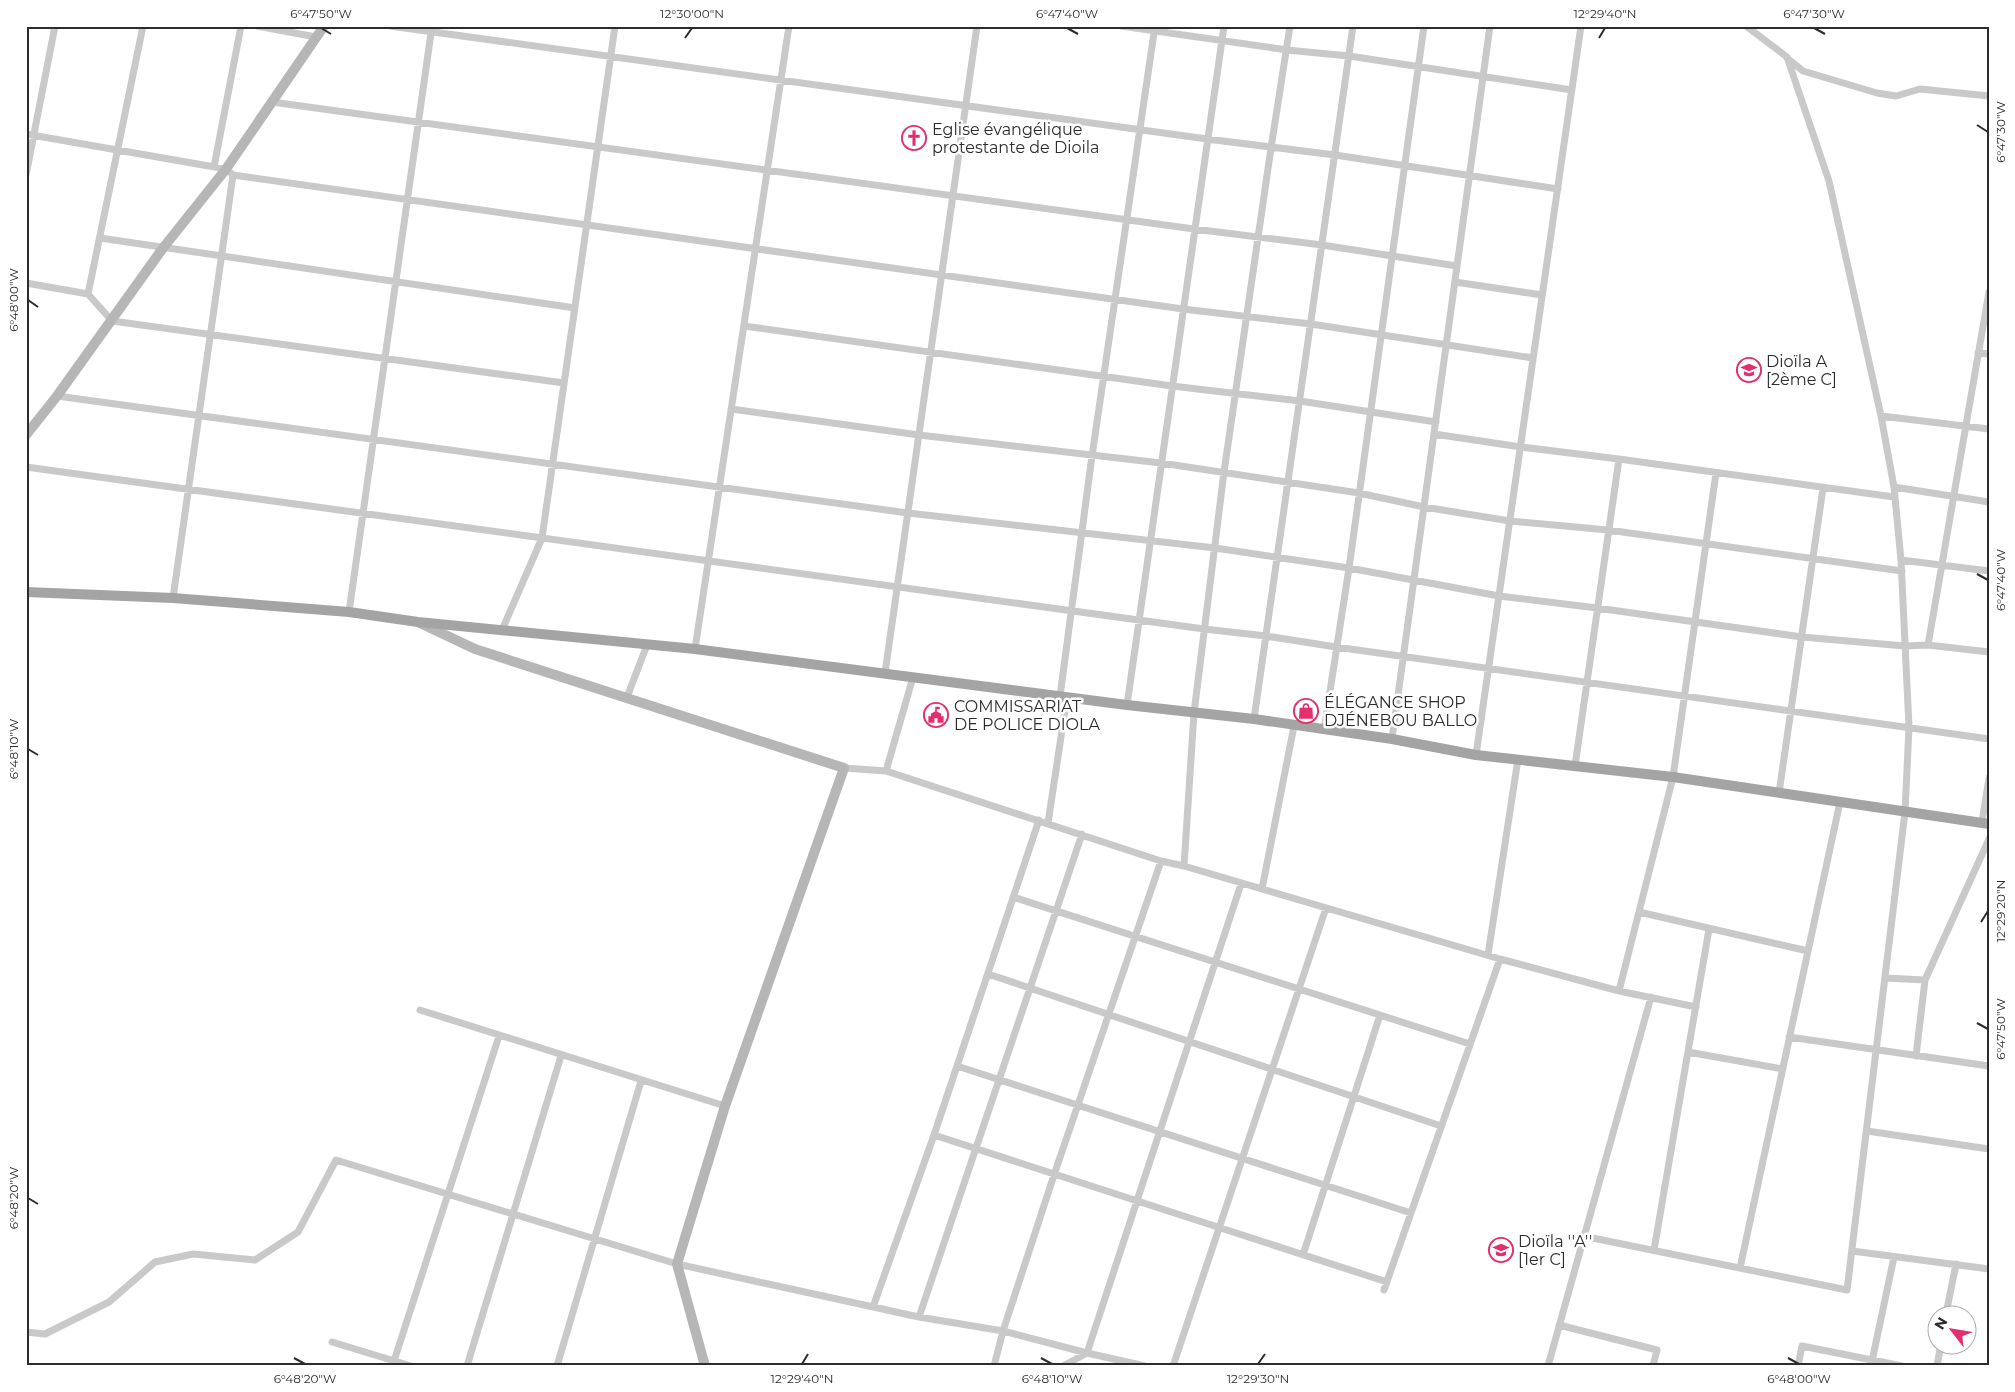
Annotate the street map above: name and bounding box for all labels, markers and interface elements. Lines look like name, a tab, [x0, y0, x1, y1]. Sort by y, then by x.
text: 6°47'50"W	[290, 6, 352, 21]
text: 12°30'00"N	[660, 6, 724, 21]
text: 6°47'40"W	[1036, 6, 1098, 21]
text: 12°29'40"N	[1574, 6, 1636, 21]
text: 6°47'30"W	[1783, 6, 1845, 21]
text: 6°47'30"W	[1993, 101, 2008, 163]
place label: Eglise évangélique protestante de Dioila	[932, 120, 1100, 157]
church icon: Eglise évangélique protestante de Dioila	[901, 125, 927, 151]
text: 6°48'00"W	[6, 268, 21, 332]
place label: Dioïla A [2ème C]	[1766, 352, 1837, 389]
school or university icon: Dioïla A [2ème C]	[1736, 357, 1762, 383]
text: 6°47'40"W	[1993, 549, 2008, 611]
place label: ÉLÉGANCE SHOP DJÉNEBOU BALLO	[1324, 693, 1477, 730]
place label: COMMISSARIAT DE POLICE DIOLA	[954, 697, 1100, 734]
shop icon: ÉLÉGANCE SHOP DJÉNEBOU BALLO	[1293, 698, 1319, 724]
public building icon: COMMISSARIAT DE POLICE DIOLA	[923, 702, 949, 728]
text: 6°48'10"W	[6, 719, 21, 779]
text: 12°29'20"N	[1993, 880, 2008, 942]
text: 6°47'50"W	[1993, 998, 2008, 1060]
text: 6°48'20"W	[6, 1167, 21, 1229]
place label: Dioïla ''A'' [1er C]	[1518, 1232, 1592, 1269]
school or university icon: Dioïla ''A'' [1er C]	[1488, 1237, 1514, 1263]
north arrow	[1928, 1304, 1978, 1354]
text: N	[1930, 1314, 1951, 1333]
text: 6°48'20"W	[274, 1371, 336, 1386]
text: 12°29'40"N	[771, 1371, 833, 1386]
text: 6°48'10"W	[1022, 1371, 1082, 1386]
text: 12°29'30"N	[1227, 1371, 1289, 1386]
text: 6°48'00"W	[1767, 1371, 1831, 1386]

